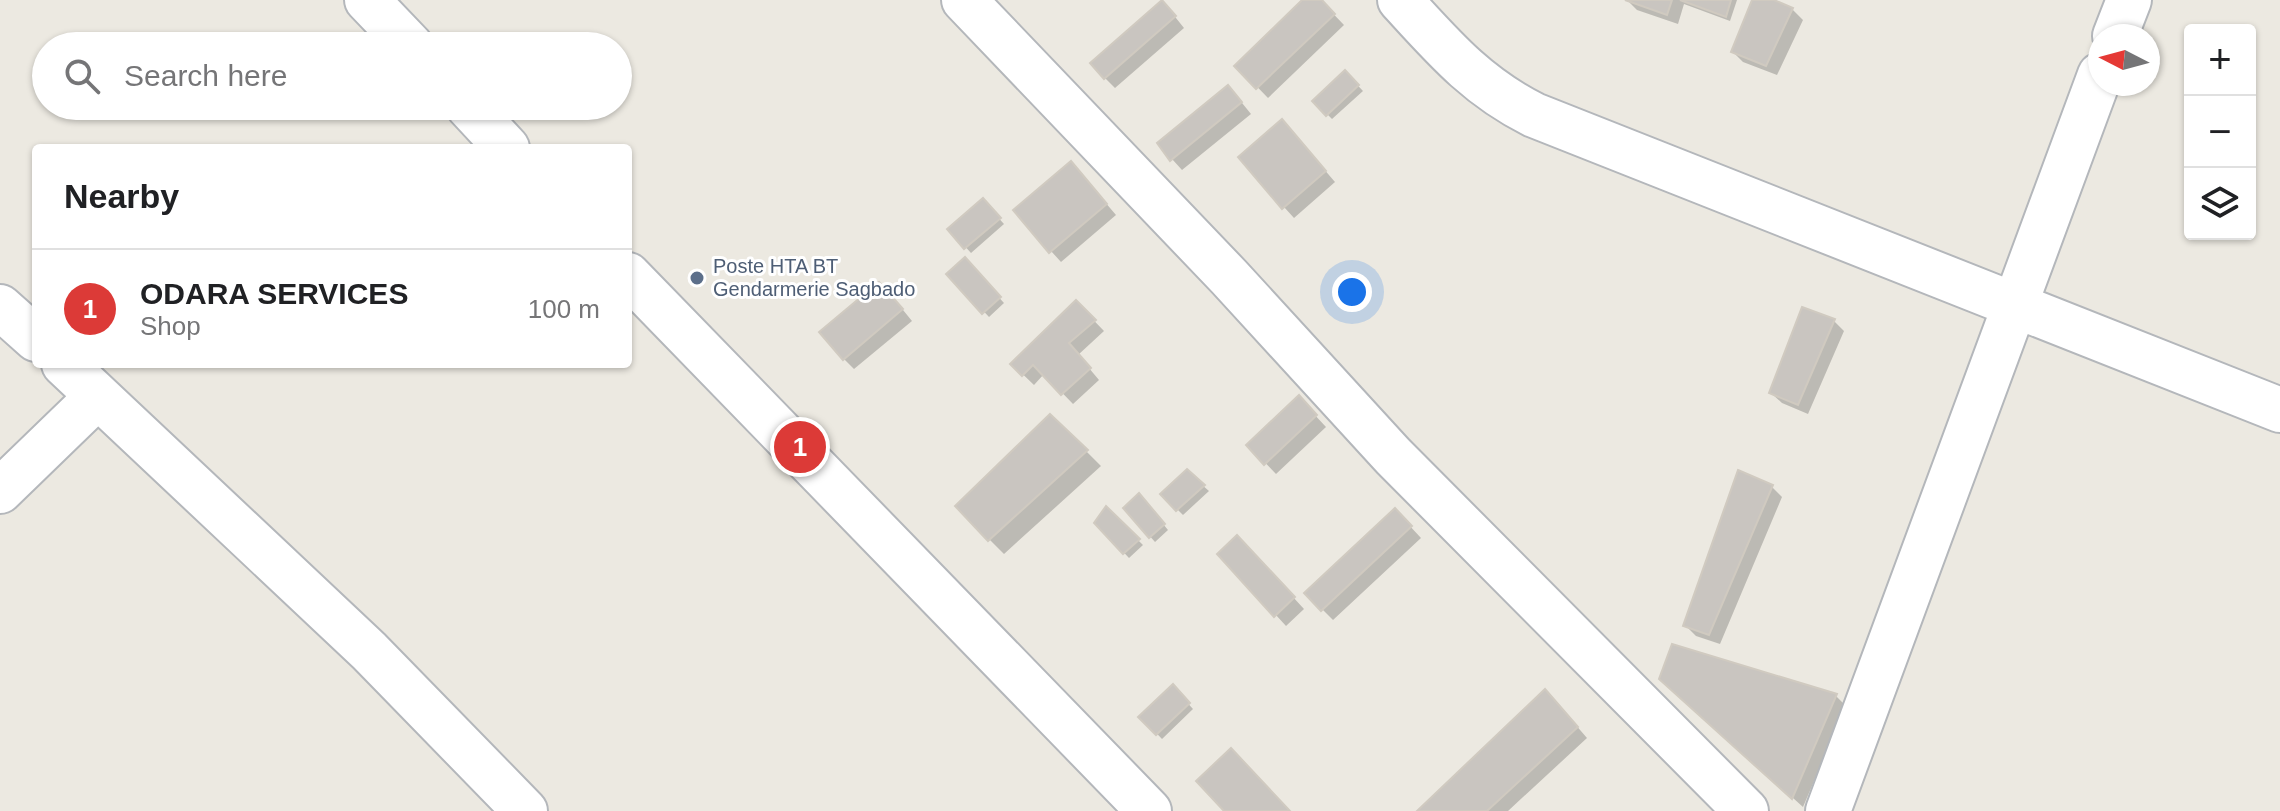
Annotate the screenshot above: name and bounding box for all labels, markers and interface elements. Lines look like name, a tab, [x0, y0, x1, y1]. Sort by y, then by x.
north arrow	[2088, 24, 2160, 96]
map controls	[2184, 24, 2256, 240]
button: +	[2184, 24, 2256, 96]
search box	[32, 32, 632, 120]
icon: search	[60, 54, 104, 98]
text: Search here	[124, 59, 287, 92]
button: −	[2184, 96, 2256, 168]
button: layers	[2184, 168, 2256, 240]
text: Nearby	[64, 177, 179, 215]
place label: Poste HTA BT Gendarmerie Sagbado	[713, 255, 915, 300]
marker: Poste HTA BT Gendarmerie Sagbado	[688, 269, 706, 287]
your location	[1332, 272, 1372, 312]
text: ODARA SERVICES	[140, 277, 408, 310]
text: 1	[83, 294, 97, 324]
text: 100 m	[528, 294, 600, 324]
text: Shop	[140, 311, 201, 341]
pin: 1	[774, 417, 826, 477]

